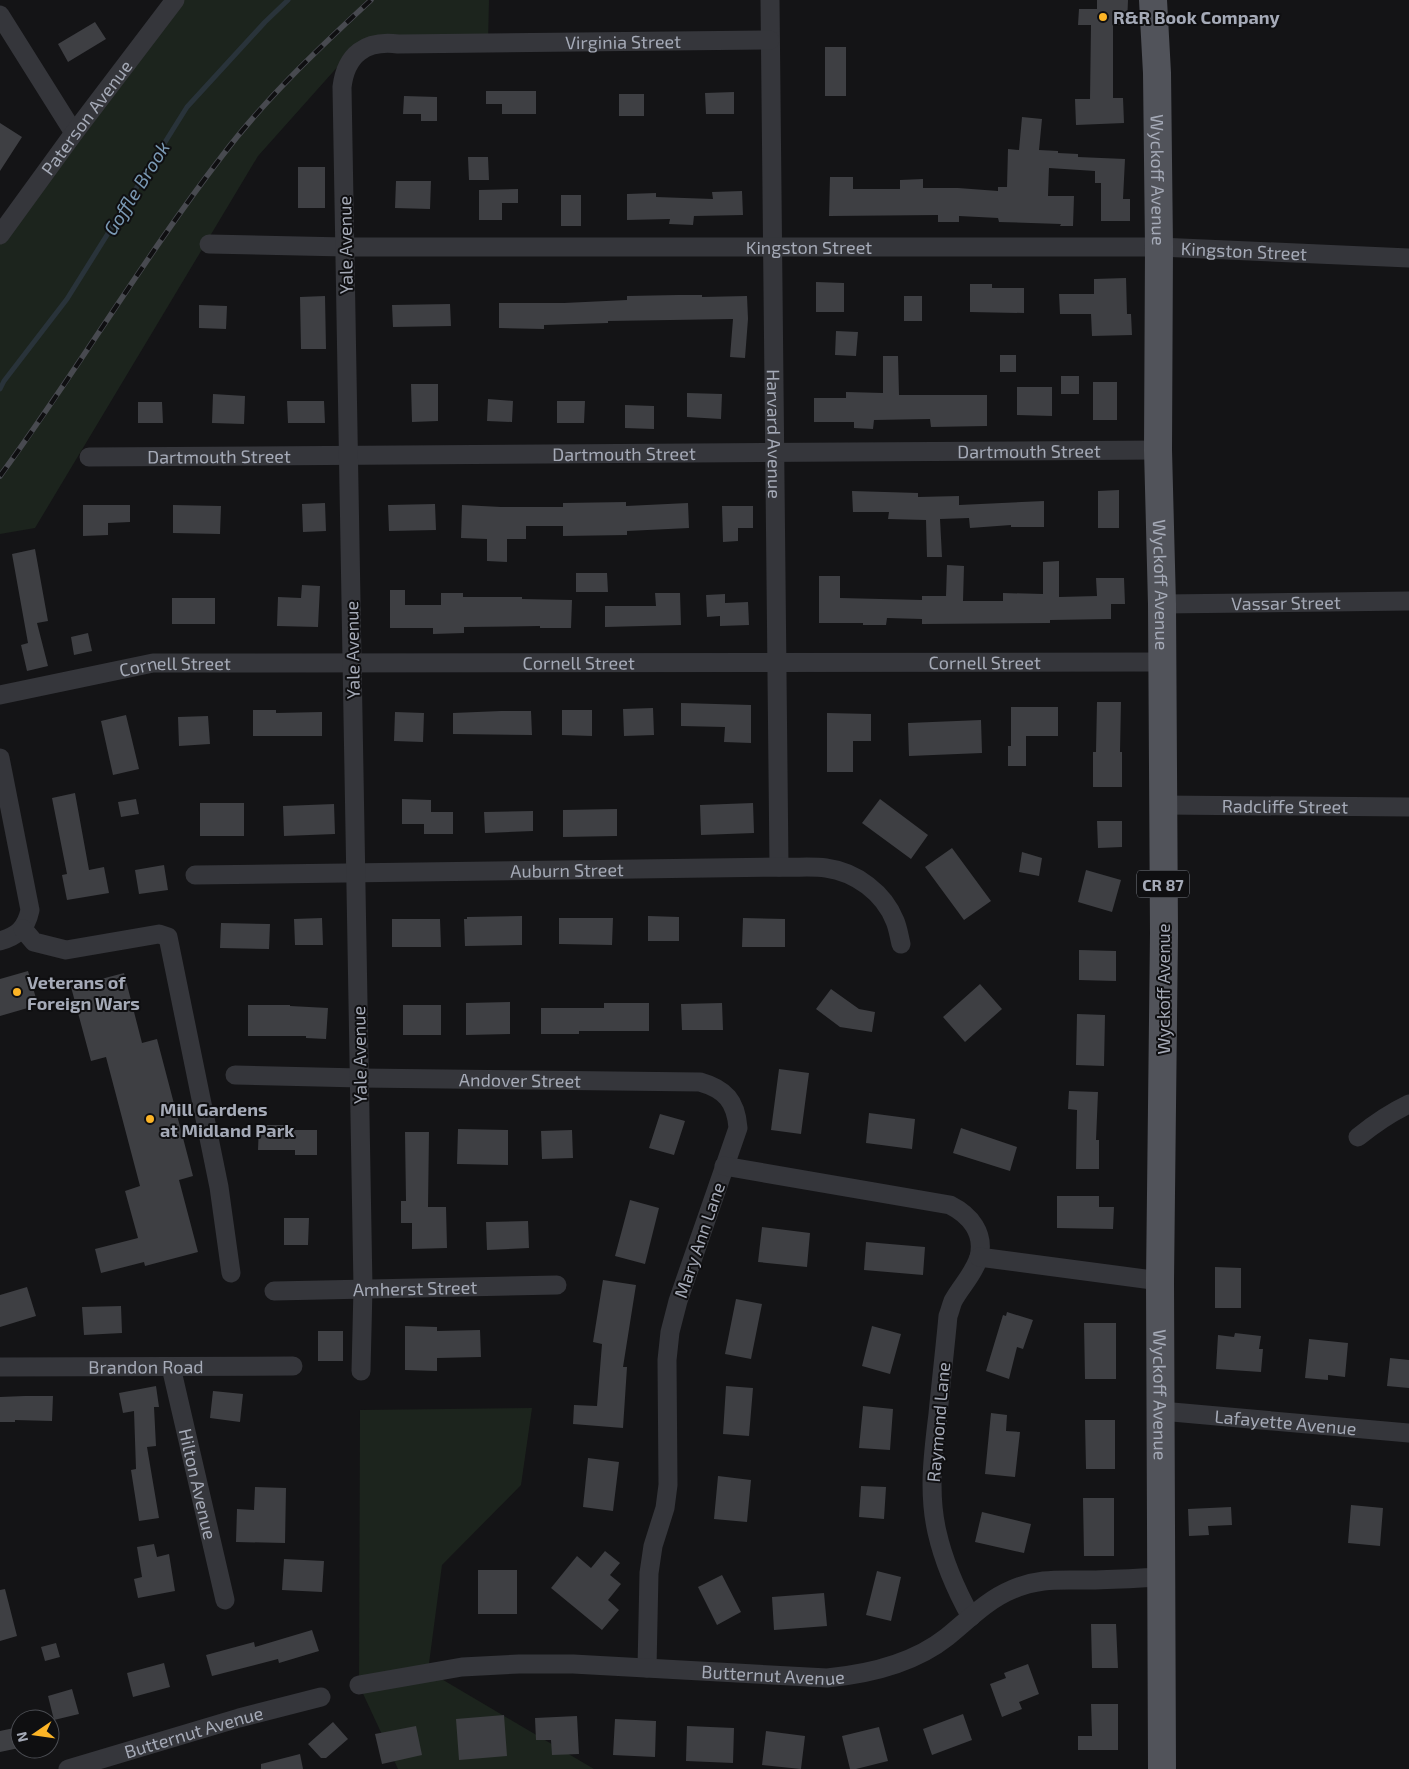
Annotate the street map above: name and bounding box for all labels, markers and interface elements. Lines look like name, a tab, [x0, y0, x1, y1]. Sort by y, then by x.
place label: R&R Book Company	[1113, 6, 1281, 28]
marker: R&R Book Company	[1097, 11, 1109, 23]
street label: Virginia Street	[565, 30, 681, 53]
street label: Paterson Avenue	[36, 55, 137, 179]
street label: Wyckoff Avenue	[1146, 114, 1170, 246]
water label: Goffle Brook	[98, 137, 174, 239]
street label: Yale Avenue	[333, 196, 357, 294]
street label: Kingston Street	[746, 236, 872, 258]
street label: Kingston Street	[1180, 237, 1308, 265]
street label: Harvard Avenue	[763, 369, 786, 499]
street label: Dartmouth Street	[957, 439, 1101, 462]
street label: Dartmouth Street	[552, 442, 696, 465]
street label: Dartmouth Street	[147, 445, 291, 468]
street label: Wyckoff Avenue	[1149, 519, 1173, 650]
street label: Vassar Street	[1231, 591, 1341, 614]
street label: Yale Avenue	[340, 601, 364, 699]
street label: Cornell Street	[117, 651, 231, 681]
street label: Cornell Street	[929, 651, 1041, 673]
street label: Cornell Street	[523, 652, 635, 674]
street label: Radcliffe Street	[1222, 794, 1348, 818]
street label: Auburn Street	[510, 858, 624, 882]
road number: CR 87	[1137, 871, 1189, 898]
street label: Wyckoff Avenue	[1152, 923, 1174, 1055]
place label: Veterans of Foreign Wars	[27, 971, 140, 1014]
marker: Veterans of Foreign Wars	[11, 986, 23, 998]
street label: Yale Avenue	[347, 1006, 371, 1104]
street label: Andover Street	[459, 1068, 581, 1092]
place label: Mill Gardens at Midland Park	[160, 1098, 294, 1141]
marker: Mill Gardens at Midland Park	[144, 1113, 156, 1125]
street label: Mary Ann Lane	[669, 1179, 729, 1301]
street label: Amherst Street	[353, 1276, 478, 1300]
street label: Wyckoff Avenue	[1149, 1329, 1172, 1460]
street label: Brandon Road	[88, 1355, 204, 1378]
street label: Raymond Lane	[922, 1361, 954, 1483]
street label: Lafayette Avenue	[1214, 1405, 1357, 1439]
street label: Hilton Avenue	[175, 1426, 222, 1542]
street label: Butternut Avenue	[701, 1660, 846, 1689]
street label: Butternut Avenue	[122, 1701, 265, 1763]
north arrow	[10, 1709, 60, 1759]
text: N	[12, 1730, 31, 1744]

